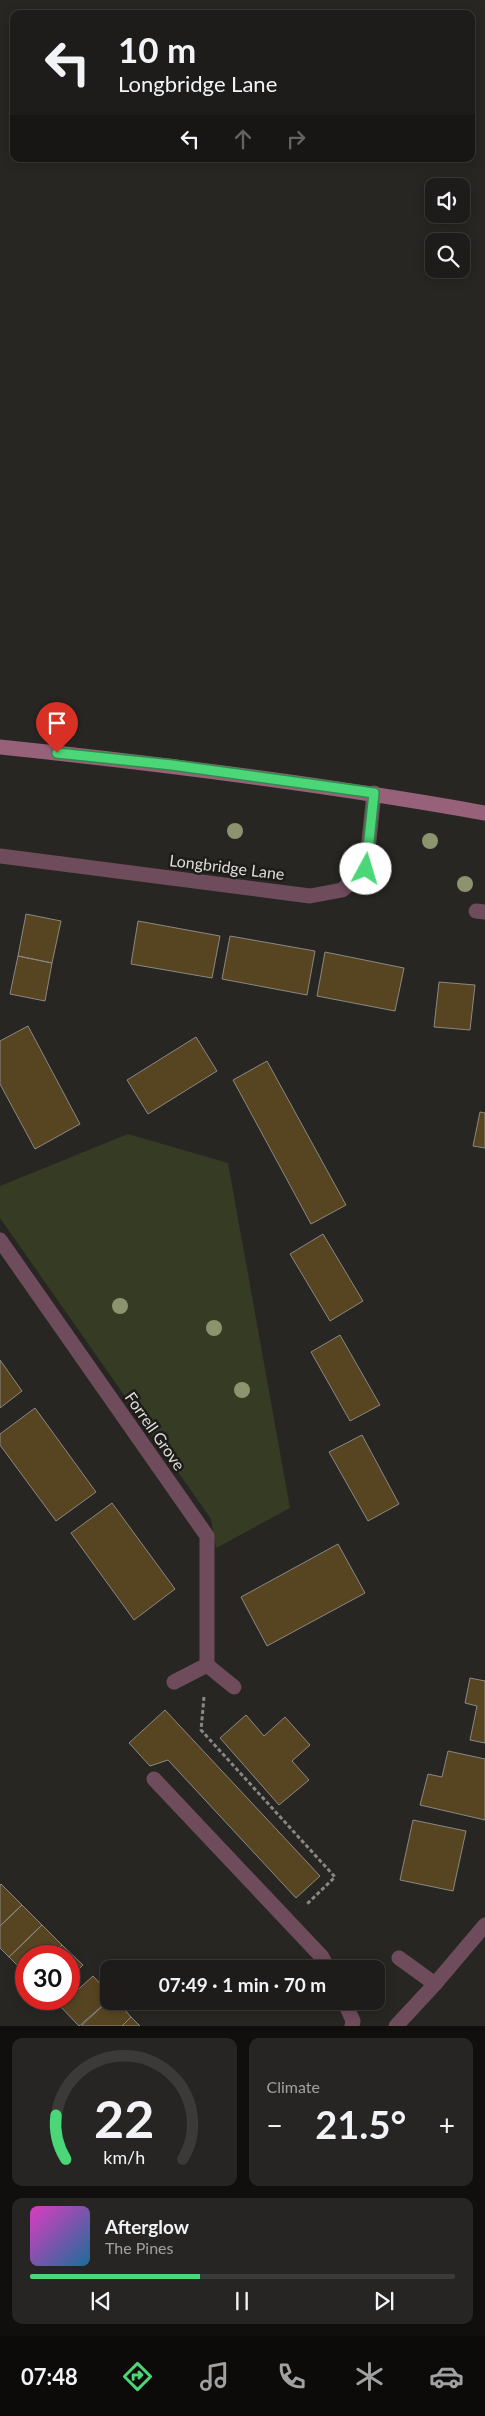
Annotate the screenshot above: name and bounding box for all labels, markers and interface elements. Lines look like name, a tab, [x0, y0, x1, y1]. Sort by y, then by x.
text: 10 m	[118, 28, 196, 70]
icon: left	[35, 30, 100, 95]
text: Longbridge Lane	[118, 70, 277, 97]
icon: left	[176, 125, 204, 153]
icon: ahead	[229, 125, 257, 153]
icon: right	[282, 125, 310, 153]
map controls	[425, 178, 470, 278]
button: sound	[425, 178, 470, 223]
button: search	[425, 233, 470, 278]
pin	[36, 702, 78, 753]
icon: arrive	[43, 709, 71, 737]
position arrow	[339, 842, 391, 894]
street label: Longbridge Lane	[168, 850, 286, 883]
street label: Forrell Grove	[121, 1388, 189, 1474]
speed limit sign: 30	[15, 1945, 80, 2010]
text: 07:49 · 1 min · 70 m	[159, 1973, 326, 1996]
text: Climate	[267, 2077, 320, 2096]
text: 22	[94, 2087, 154, 2149]
text: 21.5°	[315, 2101, 406, 2147]
text: −	[267, 2108, 283, 2142]
text: +	[439, 2108, 455, 2142]
text: km/h	[103, 2146, 145, 2168]
text: Afterglow	[105, 2215, 189, 2238]
text: The Pines	[105, 2238, 174, 2257]
icon: previous	[87, 2287, 115, 2315]
icon: pause	[228, 2287, 256, 2315]
icon: next	[370, 2287, 398, 2315]
icon: directions	[120, 2359, 155, 2394]
icon: music	[197, 2359, 232, 2394]
icon: phone	[274, 2359, 309, 2394]
icon: climate	[352, 2359, 387, 2394]
icon: car	[429, 2359, 464, 2394]
text: 07:48	[21, 2363, 78, 2390]

